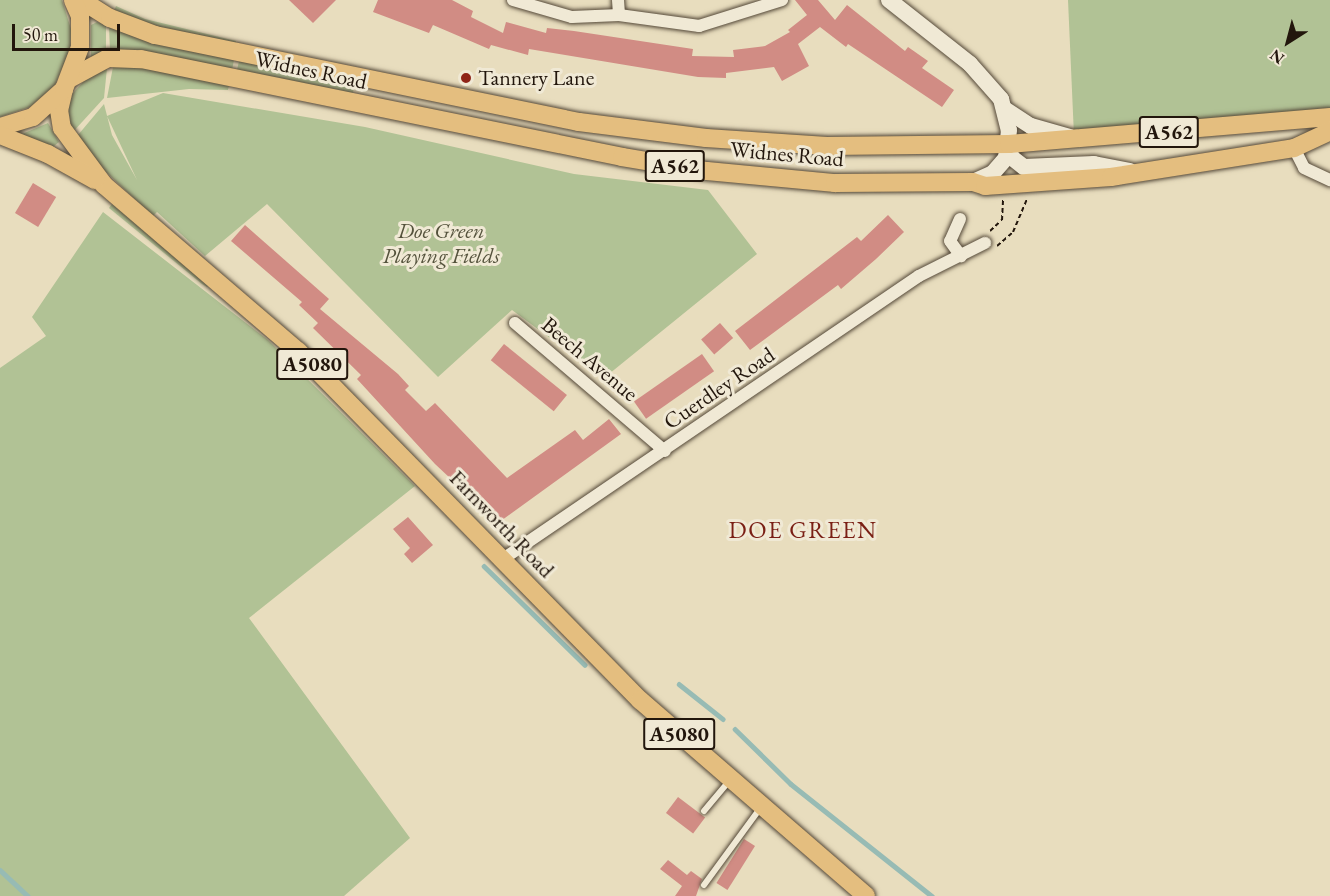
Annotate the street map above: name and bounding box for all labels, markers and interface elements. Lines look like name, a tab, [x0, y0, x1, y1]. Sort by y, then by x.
scale bar	[15, 12, 123, 50]
north arrow	[1258, 12, 1318, 72]
text: 50 m	[23, 23, 58, 46]
street label: Widnes Road	[253, 45, 369, 95]
text: N	[1266, 45, 1289, 69]
place label: Tannery Lane	[478, 65, 594, 91]
marker: Tannery Lane	[459, 71, 473, 85]
road number: A562	[1138, 114, 1200, 150]
street label: Widnes Road	[729, 136, 845, 172]
road number: A562	[644, 148, 706, 184]
park label: Doe Green Playing Fields	[382, 217, 500, 268]
street label: Beech Avenue	[537, 311, 643, 407]
street label: Cuerdley Road	[658, 341, 780, 435]
road number: A5080	[276, 346, 348, 382]
street label: Farnworth Road	[444, 465, 560, 583]
district label: DOE GREEN	[729, 516, 877, 544]
road number: A5080	[643, 716, 715, 752]

